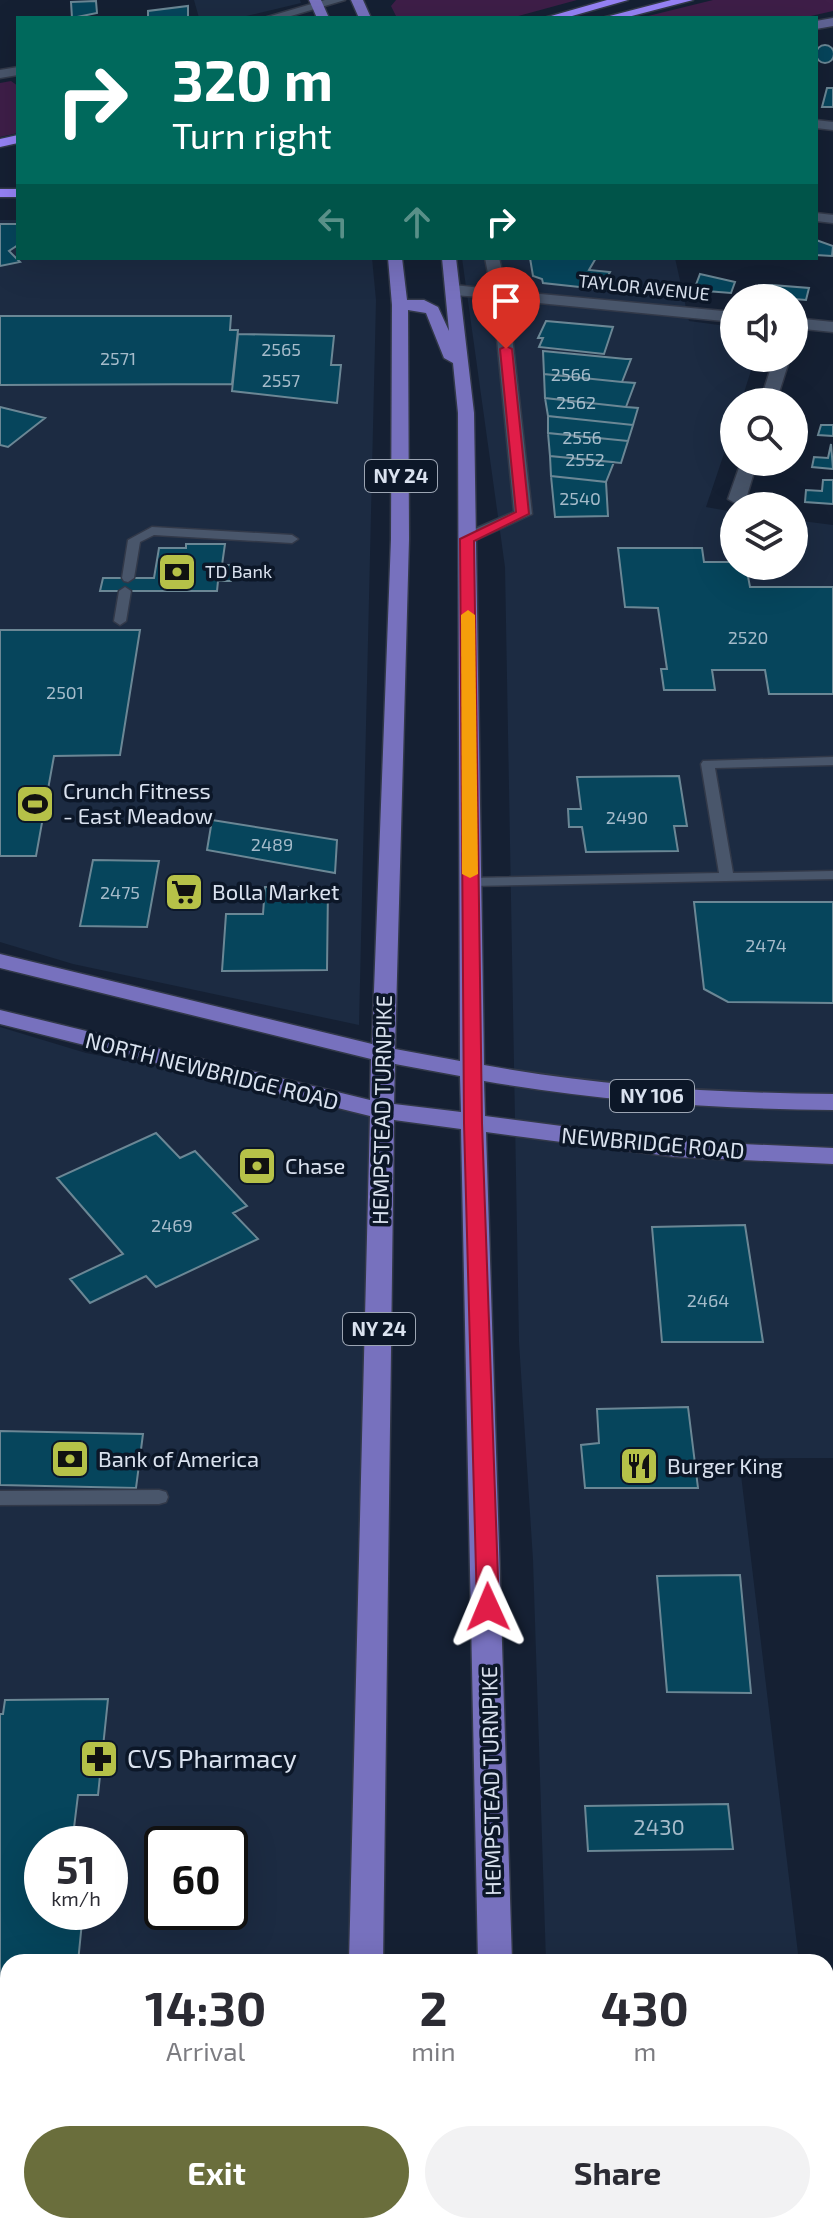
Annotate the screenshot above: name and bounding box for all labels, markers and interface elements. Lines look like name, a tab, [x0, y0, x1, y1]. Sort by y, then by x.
text: 320 m	[172, 45, 333, 112]
icon: right	[40, 48, 144, 152]
text: Turn right	[172, 113, 332, 156]
icon: left	[311, 200, 355, 244]
icon: ahead	[395, 200, 439, 244]
icon: right	[479, 200, 523, 244]
pin	[472, 267, 540, 349]
street label: TAYLOR AVENUE	[577, 269, 711, 305]
icon: arrive	[484, 279, 528, 323]
map controls	[720, 284, 808, 580]
button: sound	[720, 284, 808, 372]
house number: 2565	[261, 338, 301, 360]
house number: 2571	[100, 347, 136, 369]
house number: 2566	[551, 363, 591, 385]
house number: 2557	[262, 369, 300, 391]
button: search	[720, 388, 808, 476]
house number: 2562	[556, 391, 596, 413]
house number: 2556	[562, 426, 602, 448]
house number: 2552	[565, 448, 605, 470]
road number: NY 24	[365, 460, 437, 492]
house number: 2540	[559, 487, 601, 509]
button: layers	[720, 492, 808, 580]
bank icon: TD Bank	[156, 551, 198, 593]
place label: TD Bank	[205, 560, 272, 582]
house number: 2520	[728, 626, 768, 648]
house number: 2501	[46, 681, 84, 703]
place label: Crunch Fitness - East Meadow	[63, 777, 213, 828]
sports icon: Crunch Fitness - East Meadow	[14, 783, 56, 825]
house number: 2490	[606, 806, 648, 828]
house number: 2489	[251, 833, 293, 855]
supermarket icon: Bolla Market	[163, 871, 205, 913]
place label: Bolla Market	[212, 878, 339, 904]
house number: 2475	[100, 881, 140, 903]
house number: 2474	[745, 934, 787, 956]
street label: HEMPSTEAD TURNPIKE	[366, 995, 396, 1225]
street label: NORTH NEWBRIDGE ROAD	[83, 1026, 341, 1114]
road number: NY 106	[610, 1080, 694, 1112]
street label: NEWBRIDGE ROAD	[560, 1121, 746, 1163]
bank icon: Chase	[236, 1145, 278, 1187]
place label: Chase	[285, 1152, 345, 1178]
house number: 2469	[151, 1214, 193, 1236]
house number: 2464	[687, 1289, 729, 1311]
road number: NY 24	[343, 1313, 415, 1345]
bank icon: Bank of America	[49, 1438, 91, 1480]
place label: Bank of America	[98, 1445, 259, 1471]
restaurant icon: Burger King	[618, 1445, 660, 1487]
place label: Burger King	[667, 1452, 783, 1478]
position arrow	[446, 1565, 530, 1649]
street label: HEMPSTEAD TURNPIKE	[475, 1666, 505, 1896]
pharmacy icon: CVS Pharmacy	[78, 1738, 120, 1780]
place label: CVS Pharmacy	[127, 1742, 297, 1773]
house number: 2430	[633, 1813, 685, 1839]
speed limit sign: 60	[144, 1826, 248, 1930]
text: 51	[56, 1844, 96, 1892]
text: km/h	[51, 1886, 101, 1910]
text: 14:30	[145, 1978, 266, 2036]
text: 2	[420, 1978, 447, 2036]
text: 430	[601, 1978, 689, 2036]
text: Arrival	[166, 2035, 245, 2066]
text: min	[411, 2035, 456, 2066]
text: m	[633, 2035, 656, 2066]
button: Exit	[24, 2126, 409, 2218]
button: Share	[425, 2126, 810, 2218]

